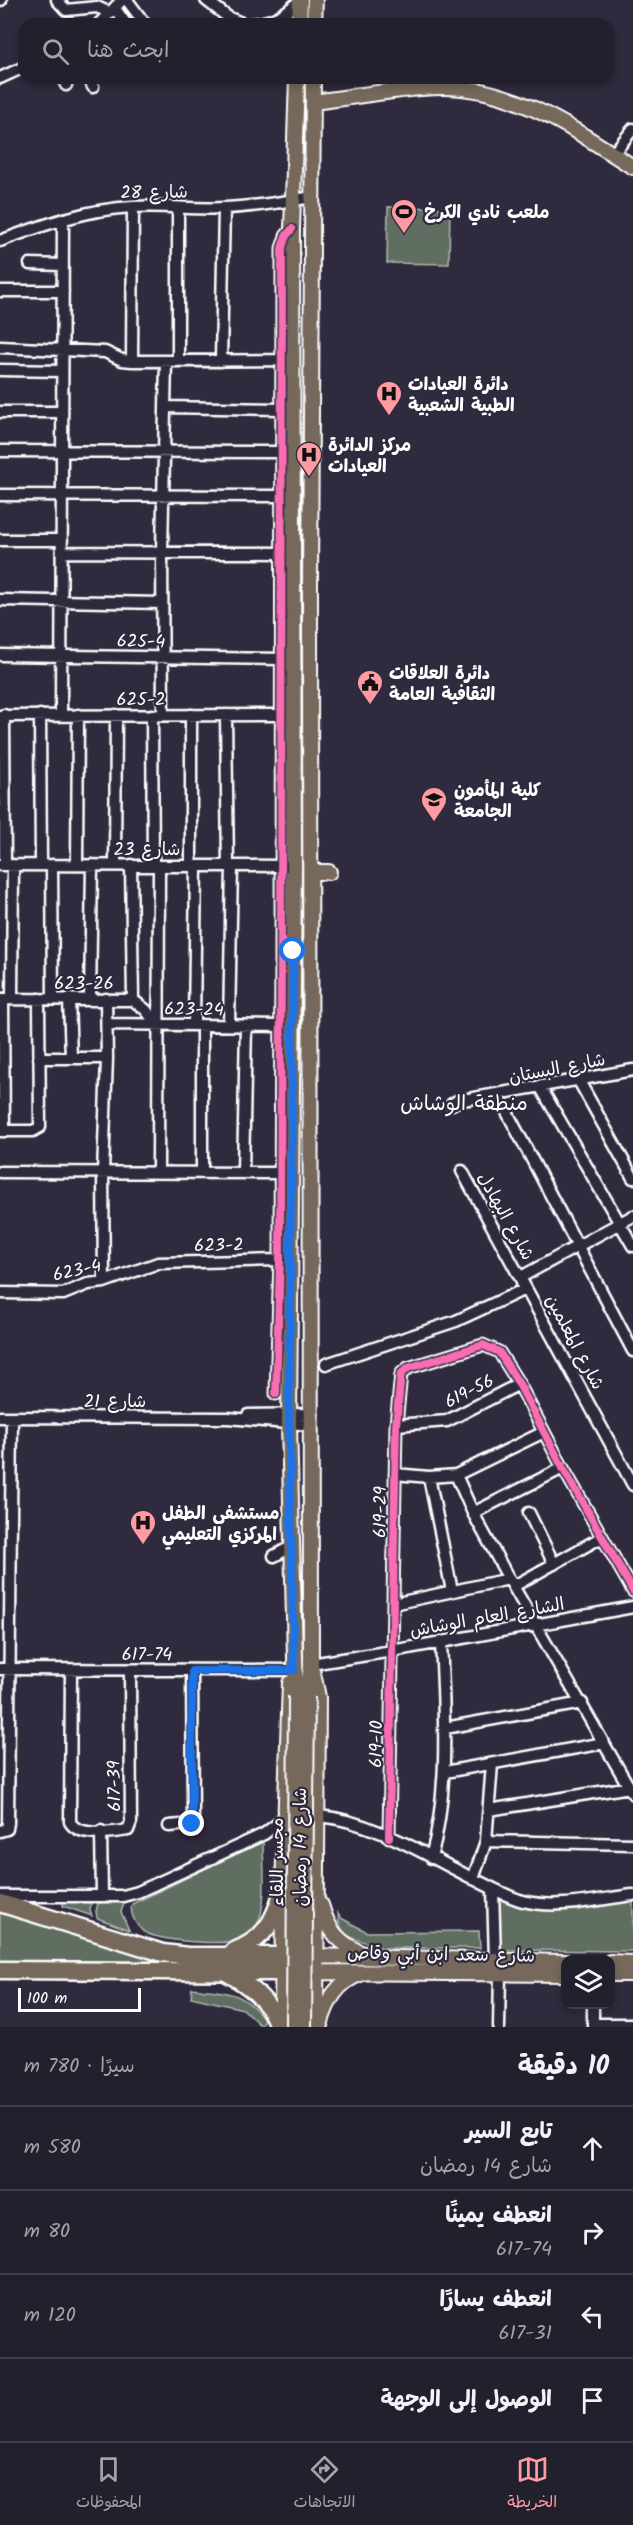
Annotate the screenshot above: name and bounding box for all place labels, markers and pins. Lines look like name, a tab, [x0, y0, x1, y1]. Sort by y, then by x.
sports icon: ملعب نادي الكرخ	[389, 197, 419, 235]
place label: ملعب نادي الكرخ	[424, 199, 549, 228]
place label: دائرة العيادات الطبية الشعبية	[408, 371, 515, 421]
hospital icon: دائرة العيادات الطبية الشعبية	[374, 379, 404, 417]
place label: مركز الدائرة العيادات	[328, 432, 411, 482]
hospital icon: مركز الدائرة العيادات	[294, 440, 324, 478]
place label: دائرة العلاقات الثقافية العامة	[389, 660, 495, 710]
public building icon: دائرة العلاقات الثقافية العامة	[355, 668, 385, 706]
place label: كلية المأمون الجامعة	[454, 777, 541, 827]
school or university icon: كلية المأمون الجامعة	[419, 785, 449, 823]
place label: مستشفى الطفل المركزي التعليمي	[162, 1500, 279, 1550]
hospital icon: مستشفى الطفل المركزي التعليمي	[128, 1508, 158, 1546]

